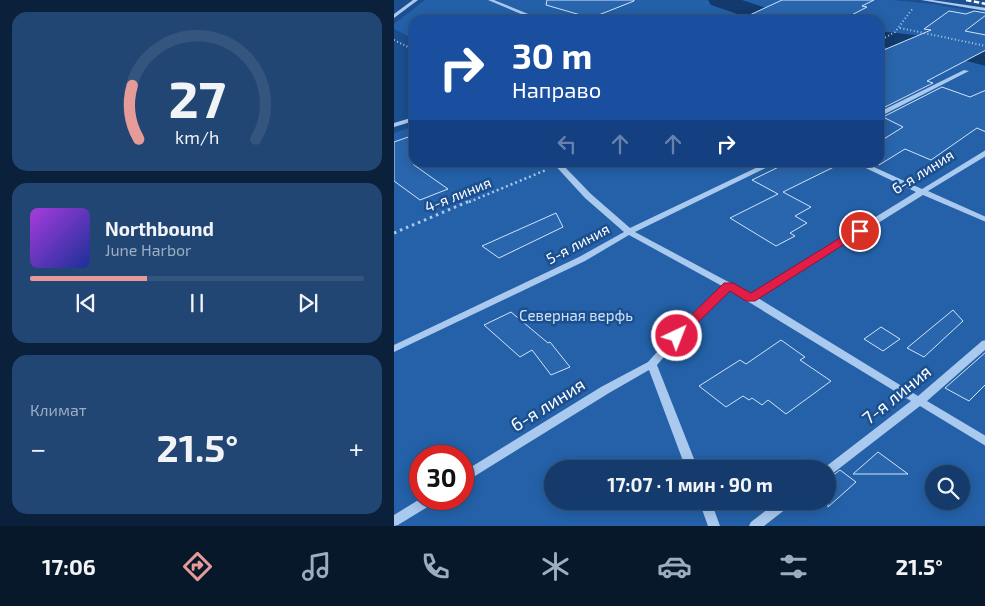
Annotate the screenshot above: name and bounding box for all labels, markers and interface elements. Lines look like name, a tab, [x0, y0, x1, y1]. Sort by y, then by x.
text: 30 m	[512, 34, 592, 76]
icon: right	[429, 35, 494, 100]
text: 27	[168, 66, 226, 128]
text: Направо	[512, 76, 601, 102]
text: km/h	[175, 126, 219, 148]
icon: left	[553, 130, 581, 158]
icon: ahead	[606, 130, 634, 158]
icon: ahead	[659, 130, 687, 158]
icon: right	[712, 130, 740, 158]
street label: 6-я линия	[888, 145, 957, 197]
street label: 4-я линия	[422, 173, 494, 216]
pin	[839, 210, 881, 252]
text: Northbound	[105, 217, 214, 240]
icon: arrive	[846, 217, 874, 245]
street label: 5-я линия	[543, 219, 612, 267]
text: June Harbor	[105, 240, 192, 259]
icon: previous	[72, 289, 100, 317]
icon: pause	[183, 289, 211, 317]
icon: next	[294, 289, 322, 317]
park label: Северная верфь	[519, 306, 633, 324]
position arrow	[650, 309, 702, 361]
street label: 7-я линия	[858, 360, 935, 429]
street label: 6-я линия	[506, 373, 589, 436]
text: Климат	[30, 400, 87, 419]
text: 21.5°	[157, 424, 238, 470]
text: −	[30, 431, 46, 465]
text: +	[349, 431, 364, 465]
speed limit sign: 30	[409, 445, 474, 510]
map controls	[925, 465, 970, 510]
button: search	[925, 465, 970, 510]
text: 17:07 · 1 мин · 90 m	[607, 473, 773, 496]
icon: directions	[180, 549, 215, 584]
icon: music	[299, 549, 334, 584]
icon: phone	[418, 549, 453, 584]
icon: climate	[538, 549, 573, 584]
icon: car	[657, 549, 692, 584]
icon: filters	[776, 549, 811, 584]
text: 17:06	[42, 553, 96, 579]
text: 21.5°	[895, 553, 943, 579]

